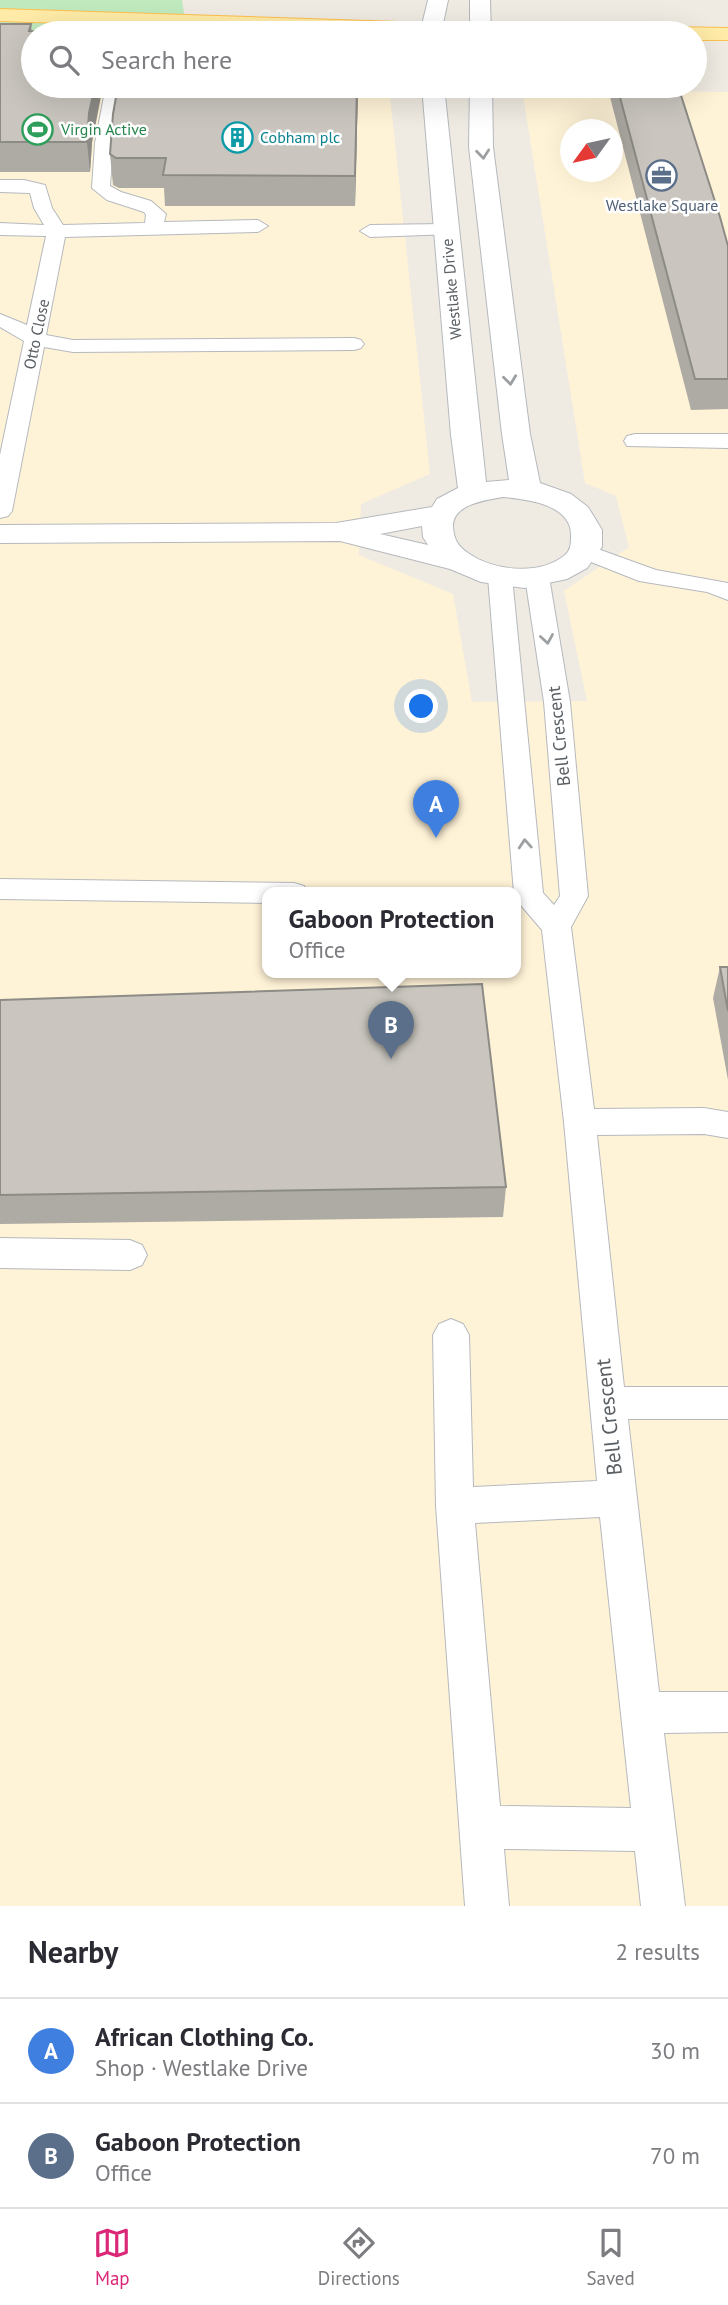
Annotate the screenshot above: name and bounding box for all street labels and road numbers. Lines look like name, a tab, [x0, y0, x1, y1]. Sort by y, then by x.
street label: Westlake Drive	[437, 238, 465, 340]
street label: Otto Close	[19, 297, 53, 371]
street label: Bell Crescent	[542, 685, 575, 787]
street label: Bell Crescent	[589, 1357, 628, 1477]

